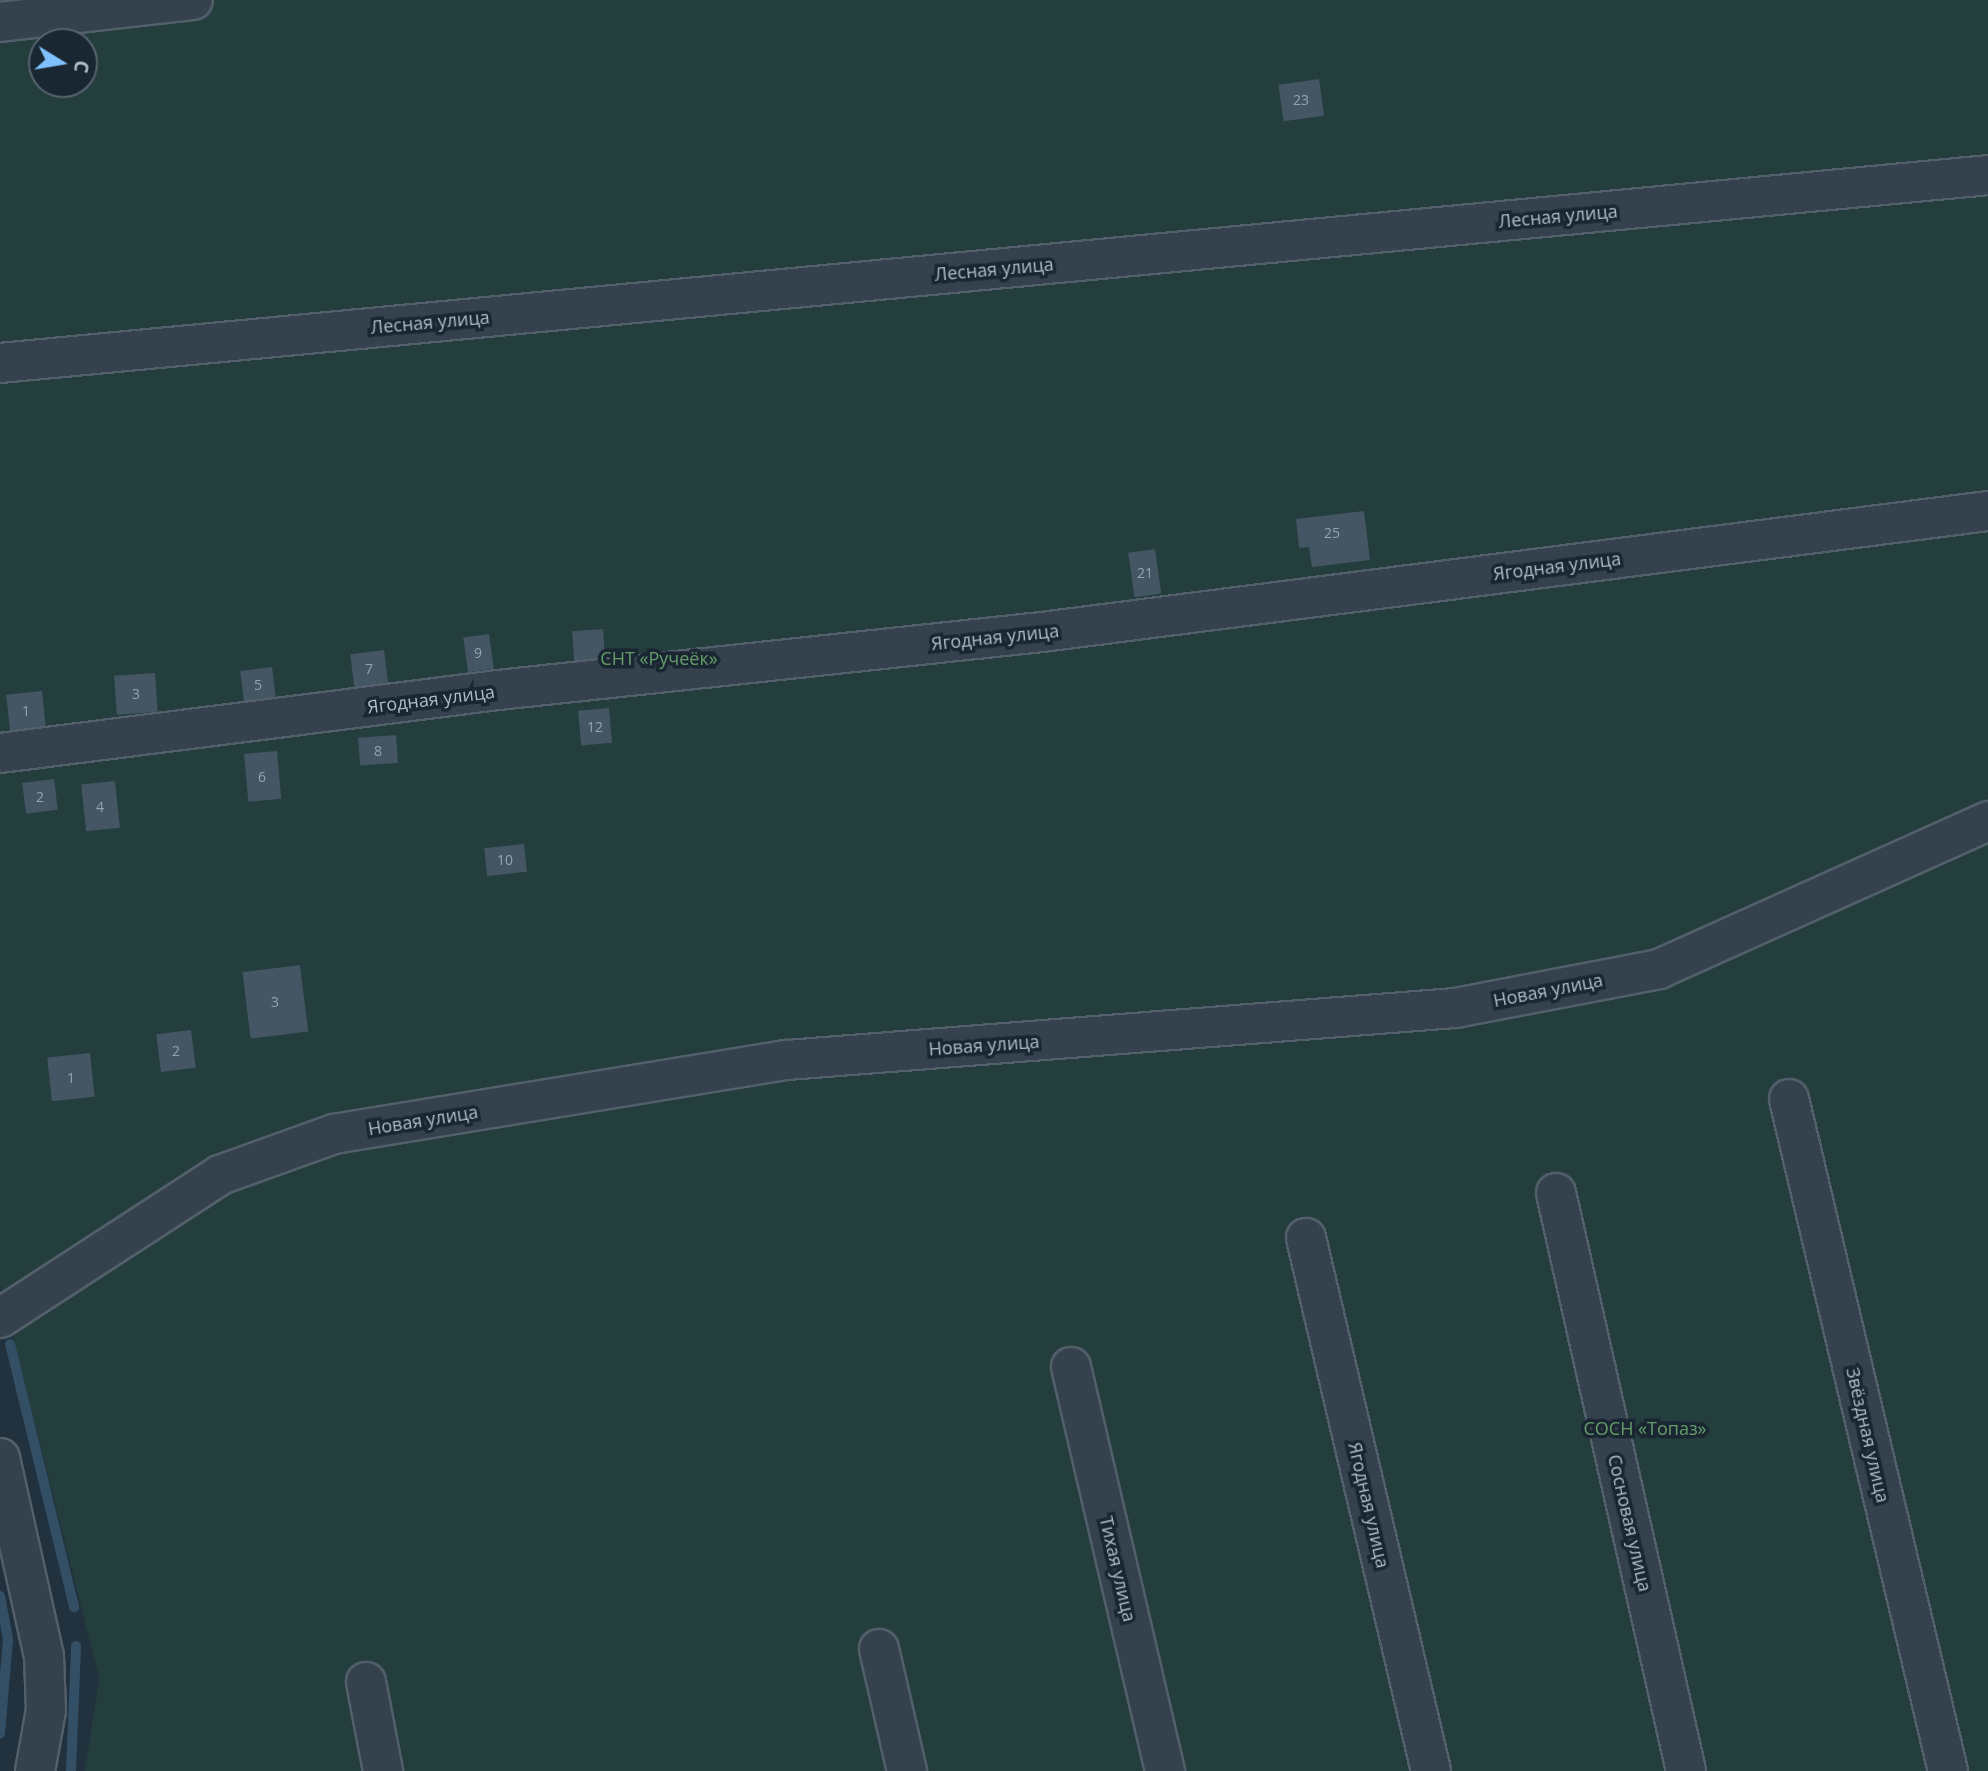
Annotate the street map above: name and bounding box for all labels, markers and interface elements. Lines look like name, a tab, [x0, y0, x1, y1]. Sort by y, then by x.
north arrow	[28, 28, 98, 98]
text: С	[68, 58, 96, 75]
house number: 23	[1293, 92, 1309, 108]
street label: Лесная улица	[1498, 200, 1618, 232]
street label: Лесная улица	[934, 253, 1054, 285]
street label: Лесная улица	[370, 306, 490, 338]
house number: 25	[1324, 525, 1340, 541]
street label: Ягодная улица	[1492, 547, 1622, 585]
house number: 21	[1137, 565, 1153, 581]
street label: Ягодная улица	[930, 620, 1060, 654]
house number: 9	[474, 645, 482, 661]
park label: СНТ «Ручеёк»	[600, 647, 718, 669]
house number: 7	[365, 661, 373, 677]
house number: 5	[254, 677, 262, 693]
street label: Ягодная улица	[366, 680, 496, 718]
house number: 3	[132, 686, 140, 702]
house number: 1	[22, 703, 30, 719]
house number: 12	[587, 719, 603, 735]
house number: 8	[374, 743, 382, 759]
house number: 6	[258, 769, 266, 785]
house number: 2	[36, 789, 44, 805]
house number: 4	[96, 799, 104, 815]
house number: 10	[497, 852, 513, 868]
street label: Новая улица	[1491, 969, 1605, 1011]
house number: 3	[271, 994, 279, 1010]
street label: Новая улица	[928, 1030, 1040, 1060]
house number: 2	[172, 1043, 180, 1059]
house number: 1	[67, 1070, 75, 1086]
street label: Новая улица	[366, 1101, 480, 1139]
street label: Звёздная улица	[1842, 1365, 1894, 1505]
park label: СОСН «Топаз»	[1583, 1417, 1707, 1439]
street label: Ягодная улица	[1344, 1440, 1394, 1570]
street label: Сосновая улица	[1604, 1452, 1656, 1594]
street label: Тихая улица	[1095, 1514, 1141, 1624]

